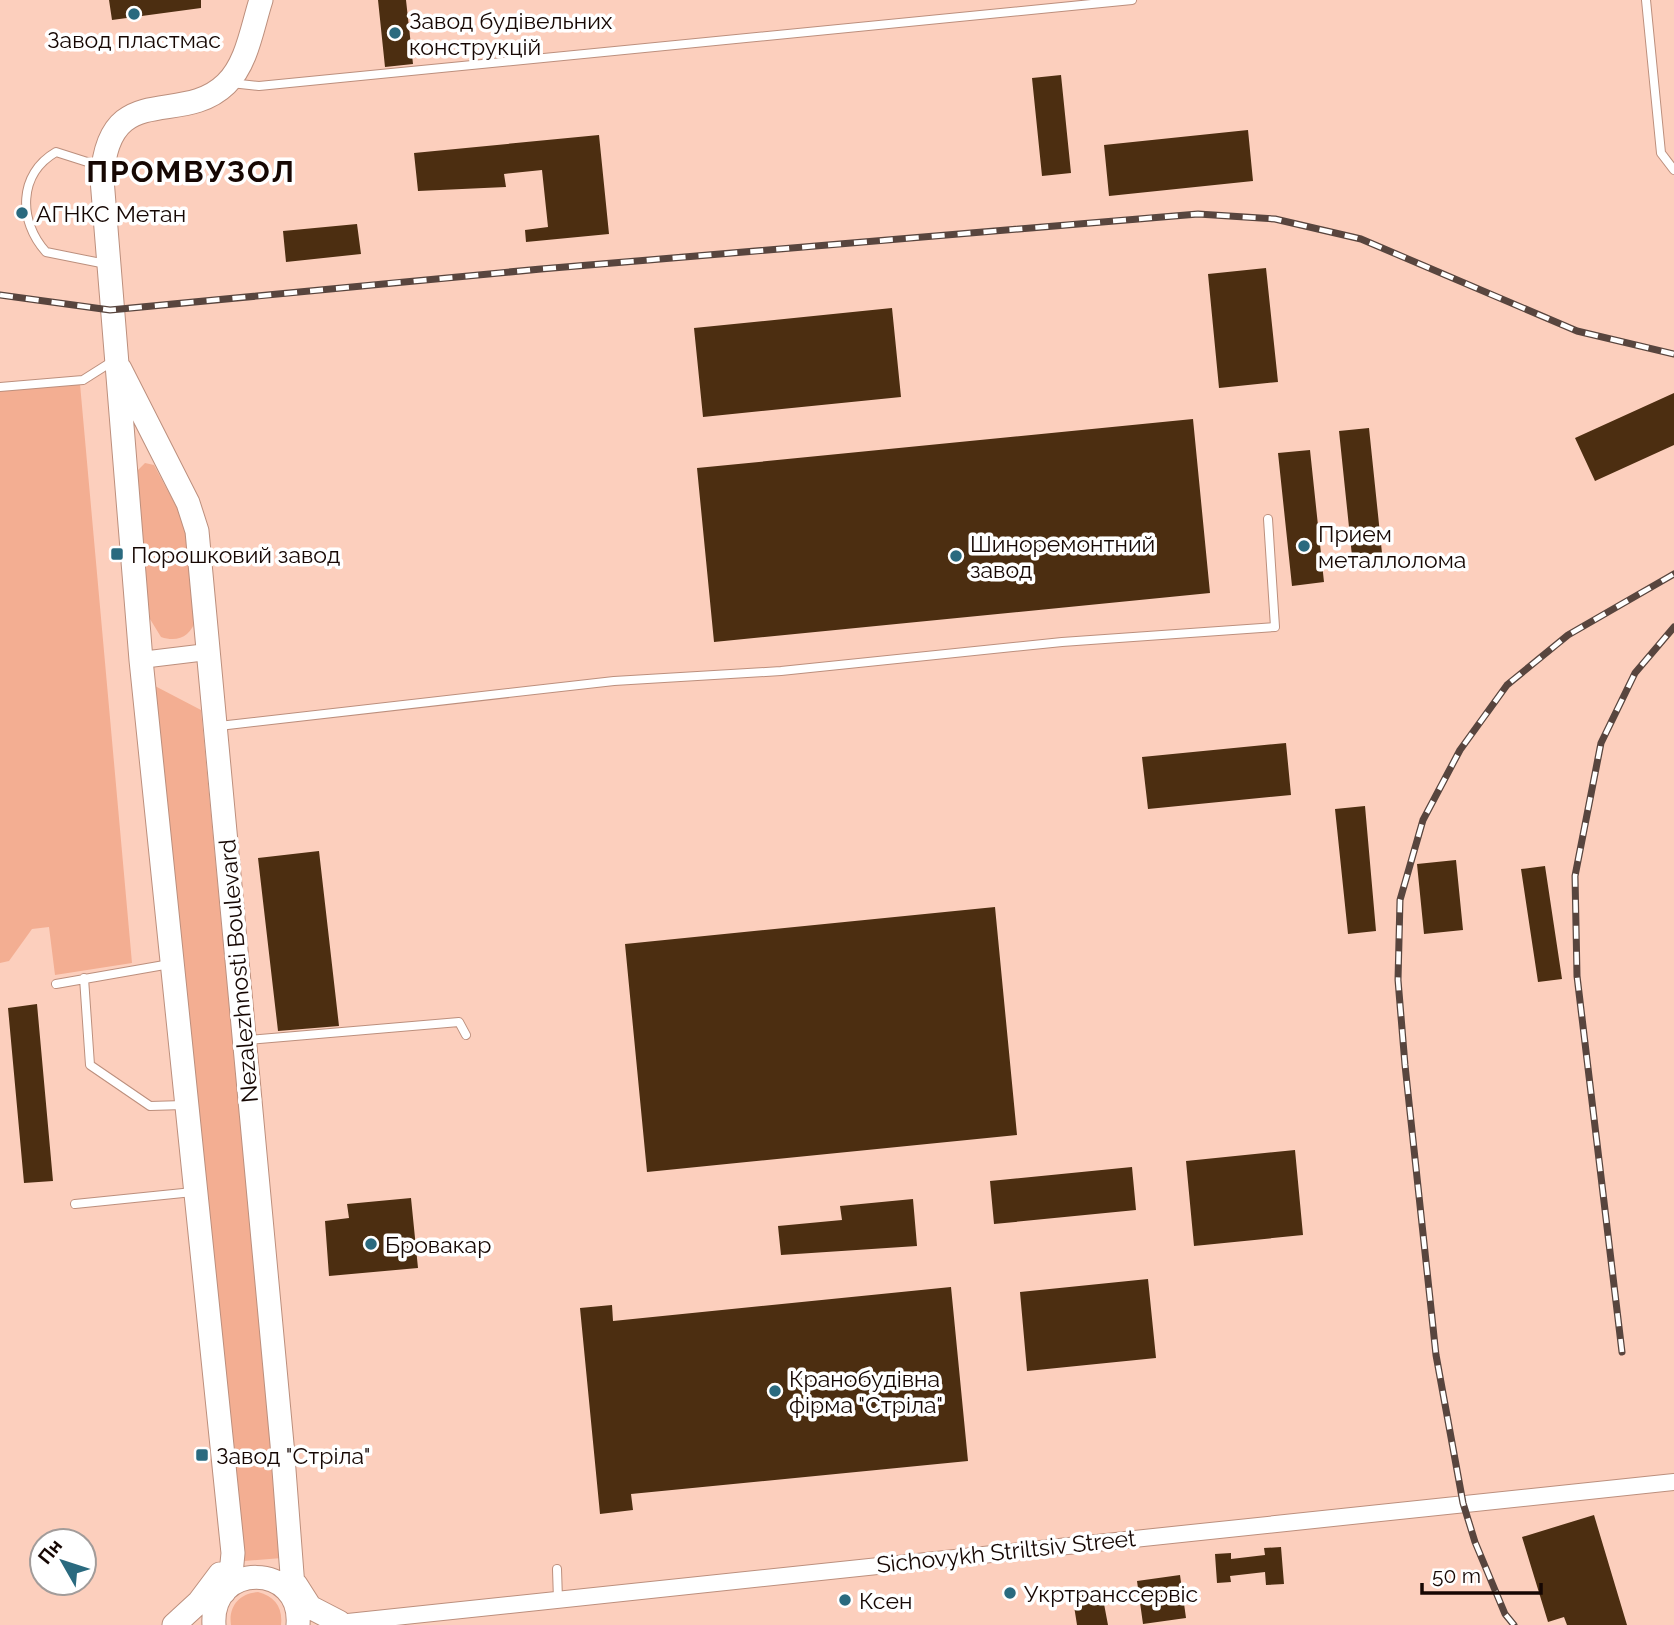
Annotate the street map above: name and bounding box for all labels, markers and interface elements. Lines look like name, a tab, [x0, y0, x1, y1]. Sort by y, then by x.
marker: Завод пластмас	[126, 6, 142, 22]
place label: Завод будівельних конструкцій	[409, 7, 613, 60]
marker: Завод будівельних конструкцій	[387, 25, 403, 41]
place label: Завод пластмас	[47, 26, 221, 53]
district label: ПРОМВУЗОЛ	[86, 154, 296, 189]
place label: АГНКС Метан	[36, 200, 186, 227]
marker: АГНКС Метан	[14, 205, 30, 221]
place label: Прием металлолома	[1318, 520, 1466, 573]
place label: Шиноремонтний завод	[970, 530, 1155, 583]
marker: Прием металлолома	[1296, 538, 1312, 554]
place label: Порошковий завод	[131, 541, 340, 568]
marker: Порошковий завод	[109, 546, 125, 562]
marker: Шиноремонтний завод	[948, 548, 964, 564]
street label: Nezalezhnosti Boulevard	[213, 838, 263, 1104]
place label: Бровакар	[385, 1231, 491, 1258]
marker: Бровакар	[363, 1236, 379, 1252]
place label: Кранобудівна фірма "Стріла"	[789, 1365, 943, 1418]
marker: Кранобудівна фірма "Стріла"	[767, 1383, 783, 1399]
place label: Завод "Стріла"	[216, 1442, 370, 1469]
marker: Завод "Стріла"	[194, 1447, 210, 1463]
street label: Sichovykh Striltsiv Street	[875, 1524, 1137, 1578]
north arrow	[28, 1527, 98, 1597]
text: Пн	[33, 1535, 66, 1568]
scale bar	[1422, 1552, 1541, 1596]
text: 50 m	[1432, 1563, 1481, 1588]
place label: Укртранссервіс	[1024, 1580, 1198, 1607]
marker: Укртранссервіс	[1002, 1585, 1018, 1601]
place label: Ксен	[859, 1587, 912, 1614]
marker: Ксен	[837, 1592, 853, 1608]

